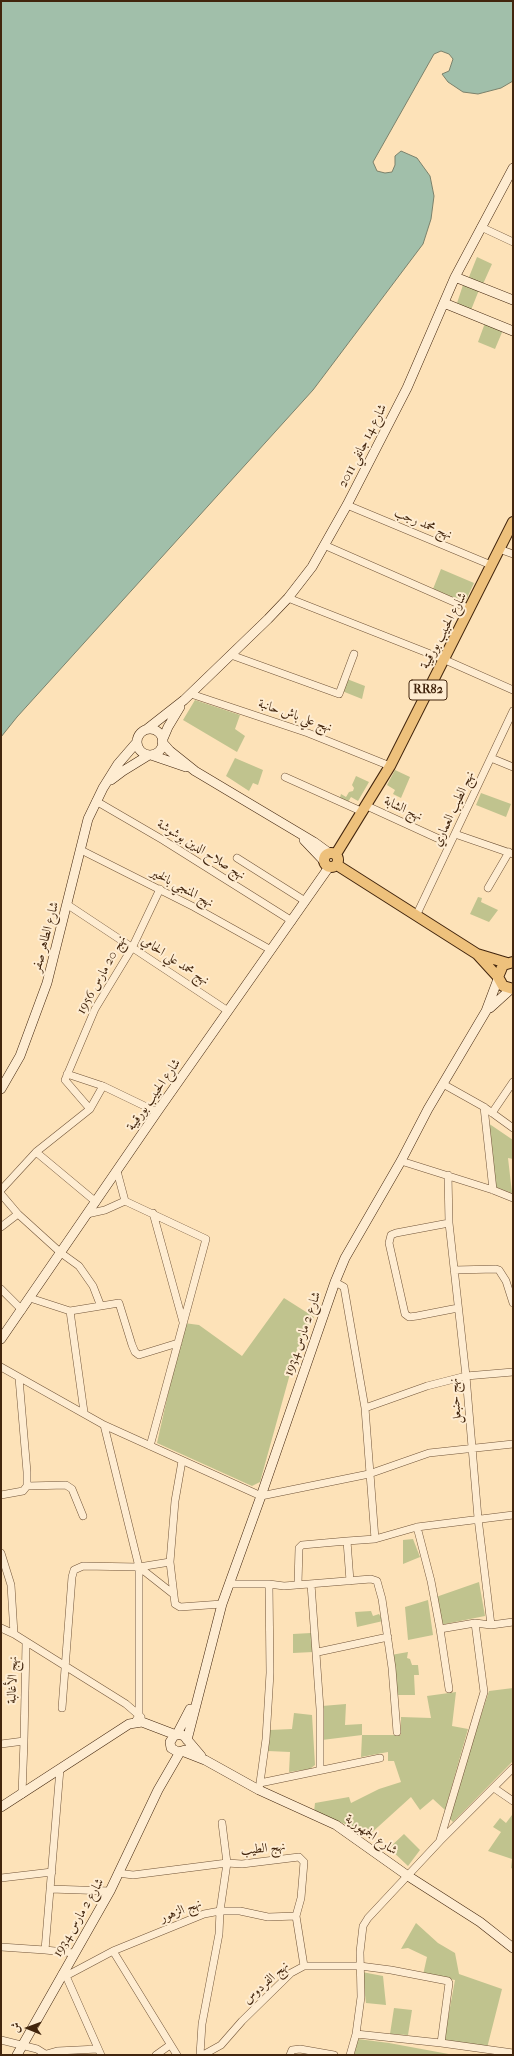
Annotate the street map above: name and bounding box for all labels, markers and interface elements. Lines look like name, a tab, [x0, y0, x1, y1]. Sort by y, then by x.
street label: شارع 14 جانفي 2011	[335, 402, 391, 490]
street label: نهج محمد رجب	[392, 505, 454, 543]
street label: شارع الحبيب بورقيبة	[417, 590, 471, 672]
road number: RR82	[409, 680, 447, 700]
street label: نهج علي باش حانبة	[256, 696, 334, 736]
street label: نهج الطيب العماري	[430, 769, 478, 849]
street label: نهج الشابة	[381, 793, 425, 825]
street label: نهج صلاح الدين بوشوشة	[154, 816, 248, 884]
street label: نهج المنجي بالخير	[148, 865, 216, 911]
street label: شارع الطاهر صفر	[29, 900, 63, 974]
street label: نهج 20 مارس 1956	[74, 933, 130, 1017]
street label: نهج محمد علي الحامي	[138, 933, 212, 989]
street label: شارع الحبيب بورقيبة	[123, 1056, 185, 1134]
street label: شارع 2 مارس 1934	[281, 1290, 325, 1378]
street label: نهج حنبعل	[446, 1377, 466, 1425]
street label: نهج الأغالبة	[4, 1656, 22, 1704]
street label: شارع الجمهورية	[342, 1811, 400, 1859]
street label: نهج الطيب	[240, 1839, 286, 1859]
street label: شارع 2 مارس 1934	[50, 1876, 108, 1960]
street label: نهج الزهور	[158, 1896, 204, 1926]
street label: نهج الفردوس	[240, 1958, 292, 2008]
north arrow	[8, 2008, 48, 2048]
text: ش	[9, 2022, 22, 2033]

